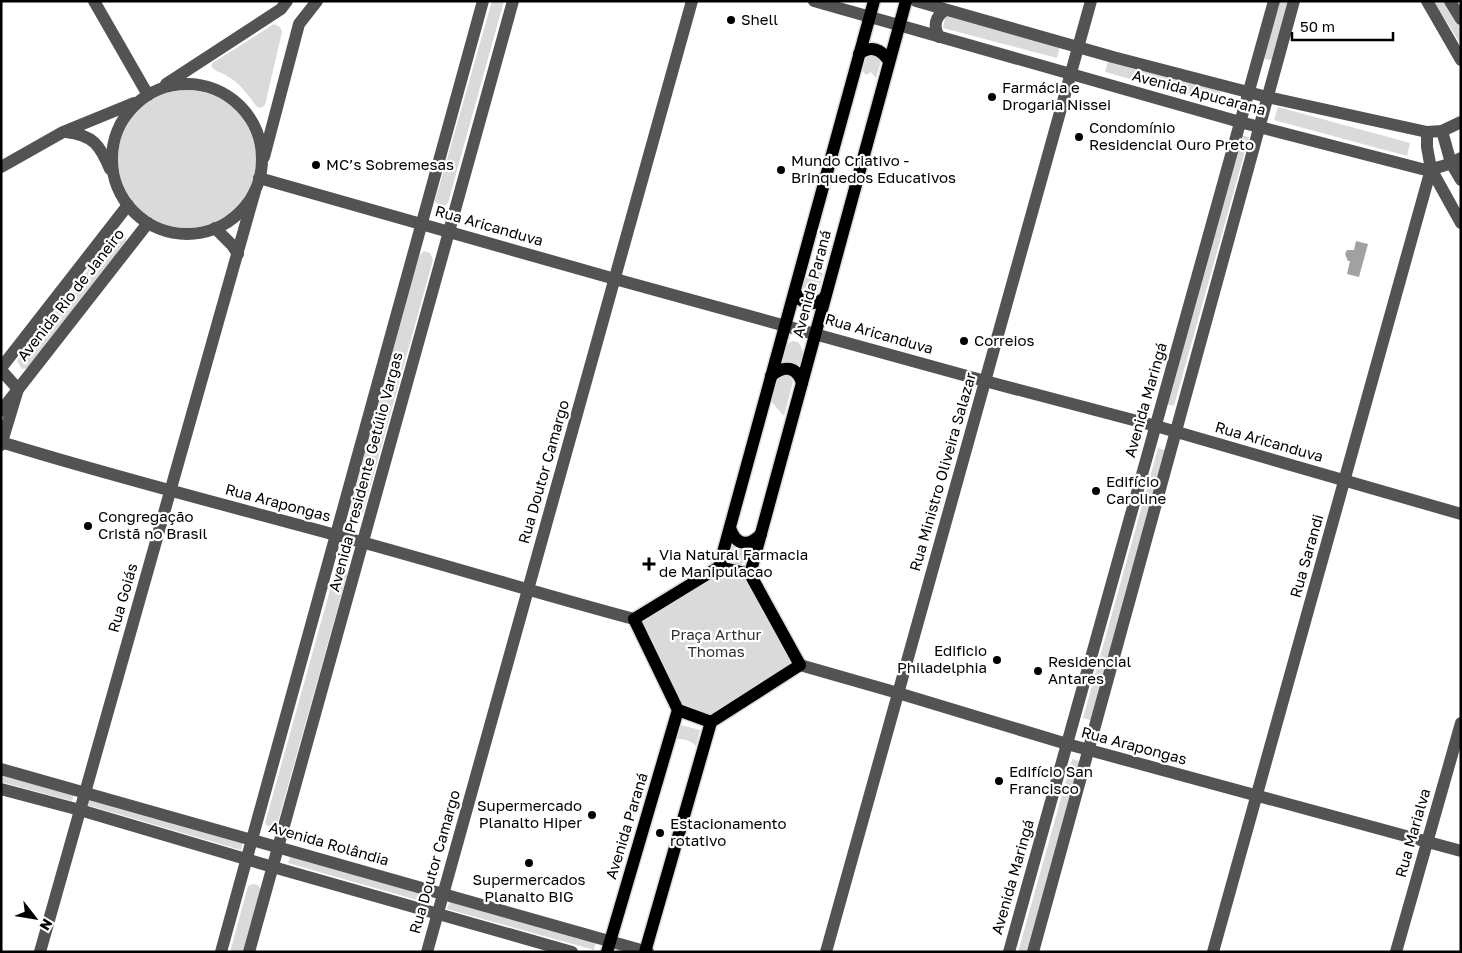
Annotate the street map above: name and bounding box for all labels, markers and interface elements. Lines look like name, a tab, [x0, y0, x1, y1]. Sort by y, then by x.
place label: Shell	[741, 10, 778, 28]
scale bar	[1292, 10, 1393, 42]
marker: Shell	[725, 14, 737, 26]
text: 50 m	[1300, 17, 1335, 35]
street label: Avenida Apucarana	[1131, 66, 1268, 119]
place label: Farmácia e Drogaria Nissei	[1002, 78, 1111, 113]
marker: Farmácia e Drogaria Nissei	[986, 91, 998, 103]
place label: Condomínio Residencial Ouro Preto	[1089, 118, 1254, 153]
marker: Condomínio Residencial Ouro Preto	[1073, 131, 1085, 143]
place label: Mundo Criativo - Brinquedos Educativos	[791, 151, 956, 186]
place label: MC’s Sobremesas	[326, 155, 454, 173]
marker: MC’s Sobremesas	[310, 159, 322, 171]
marker: Mundo Criativo - Brinquedos Educativos	[775, 164, 787, 176]
street label: Rua Aricanduva	[433, 201, 545, 249]
street label: Avenida Rio de Janeiro	[13, 225, 127, 364]
street label: Avenida Paraná	[788, 228, 834, 340]
street label: Rua Aricanduva	[823, 309, 935, 357]
place label: Correios	[974, 331, 1034, 349]
marker: Correios	[958, 335, 970, 347]
street label: Avenida Maringá	[1120, 340, 1170, 459]
street label: Avenida Presidente Getúlio Vargas	[324, 350, 406, 593]
street label: Rua Ministro Oliveira Salazar	[905, 370, 979, 573]
street label: Rua Doutor Camargo	[514, 398, 572, 546]
street label: Rua Aricanduva	[1213, 417, 1325, 465]
place label: Edifício Caroline	[1106, 472, 1166, 507]
street label: Rua Arapongas	[224, 479, 333, 525]
marker: Edifício Caroline	[1090, 485, 1102, 497]
place label: Congregação Cristã no Brasil	[98, 507, 207, 542]
street label: Rua Sarandi	[1286, 512, 1327, 600]
marker: Congregação Cristã no Brasil	[82, 520, 94, 532]
place label: Via Natural Farmacia de Manipulacao	[659, 545, 808, 580]
marker: Via Natural Farmacia de Manipulacao	[643, 558, 655, 570]
street label: Rua Goiás	[104, 561, 141, 634]
park label: Praça Arthur Thomas	[671, 625, 762, 660]
place label: Edificio Philadelphia	[897, 641, 987, 676]
place label: Residencial Antares	[1048, 652, 1132, 687]
marker: Edificio Philadelphia	[991, 654, 1003, 666]
marker: Residencial Antares	[1032, 665, 1044, 677]
street label: Rua Arapongas	[1080, 722, 1189, 768]
place label: Edifício San Francisco	[1009, 762, 1093, 797]
street label: Avenida Paraná	[601, 770, 651, 881]
marker: Edifício San Francisco	[993, 775, 1005, 787]
street label: Rua Marialva	[1391, 786, 1433, 879]
street label: Rua Doutor Camargo	[405, 788, 463, 936]
place label: Supermercado Planalto Hiper	[477, 796, 582, 831]
marker: Supermercado Planalto Hiper	[586, 809, 598, 821]
place label: Estacionamento rotativo	[670, 814, 787, 849]
street label: Avenida Rolândia	[267, 817, 391, 869]
street label: Avenida Maringá	[987, 817, 1037, 936]
marker: Estacionamento rotativo	[654, 827, 666, 839]
marker: Supermercados Planalto BIG	[523, 857, 535, 869]
place label: Supermercados Planalto BIG	[473, 870, 586, 905]
north arrow	[10, 893, 60, 943]
text: N	[37, 916, 57, 934]

